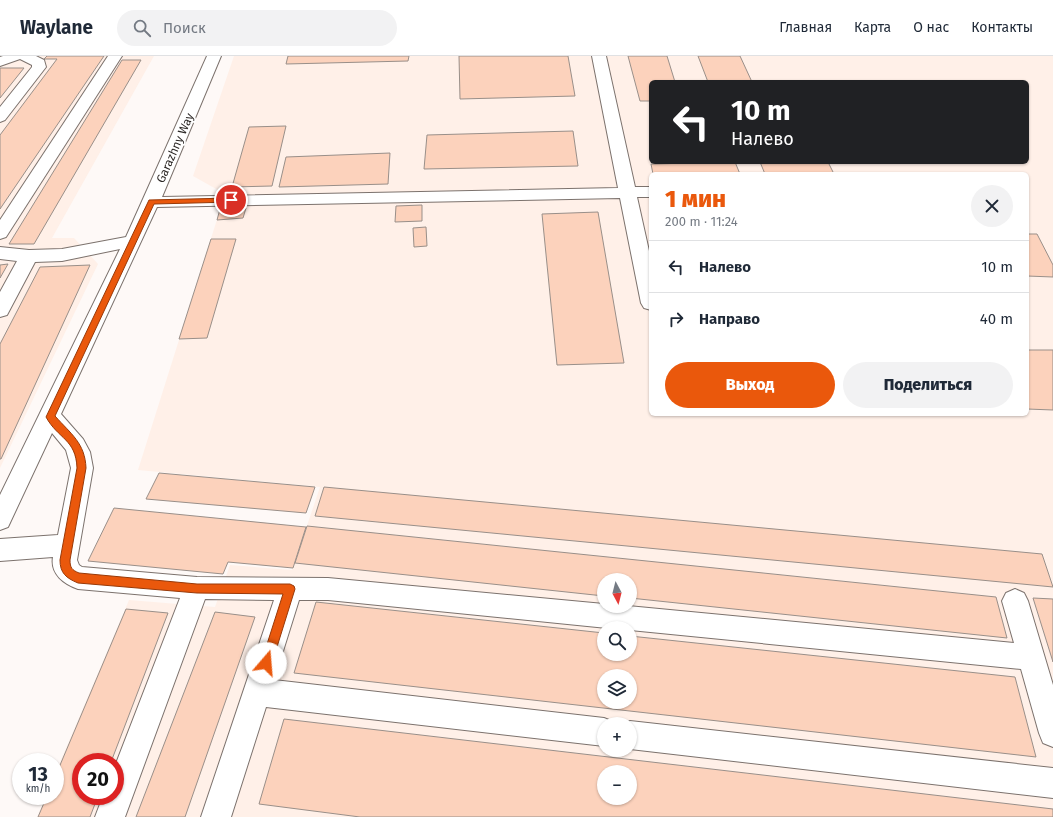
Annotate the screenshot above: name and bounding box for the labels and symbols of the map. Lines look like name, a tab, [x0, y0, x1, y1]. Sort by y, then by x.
street label: Garazhny Way	[153, 111, 197, 185]
pin	[214, 183, 248, 217]
north arrow	[597, 573, 637, 613]
position arrow	[245, 642, 287, 684]
speed limit sign: 20	[72, 753, 124, 805]

